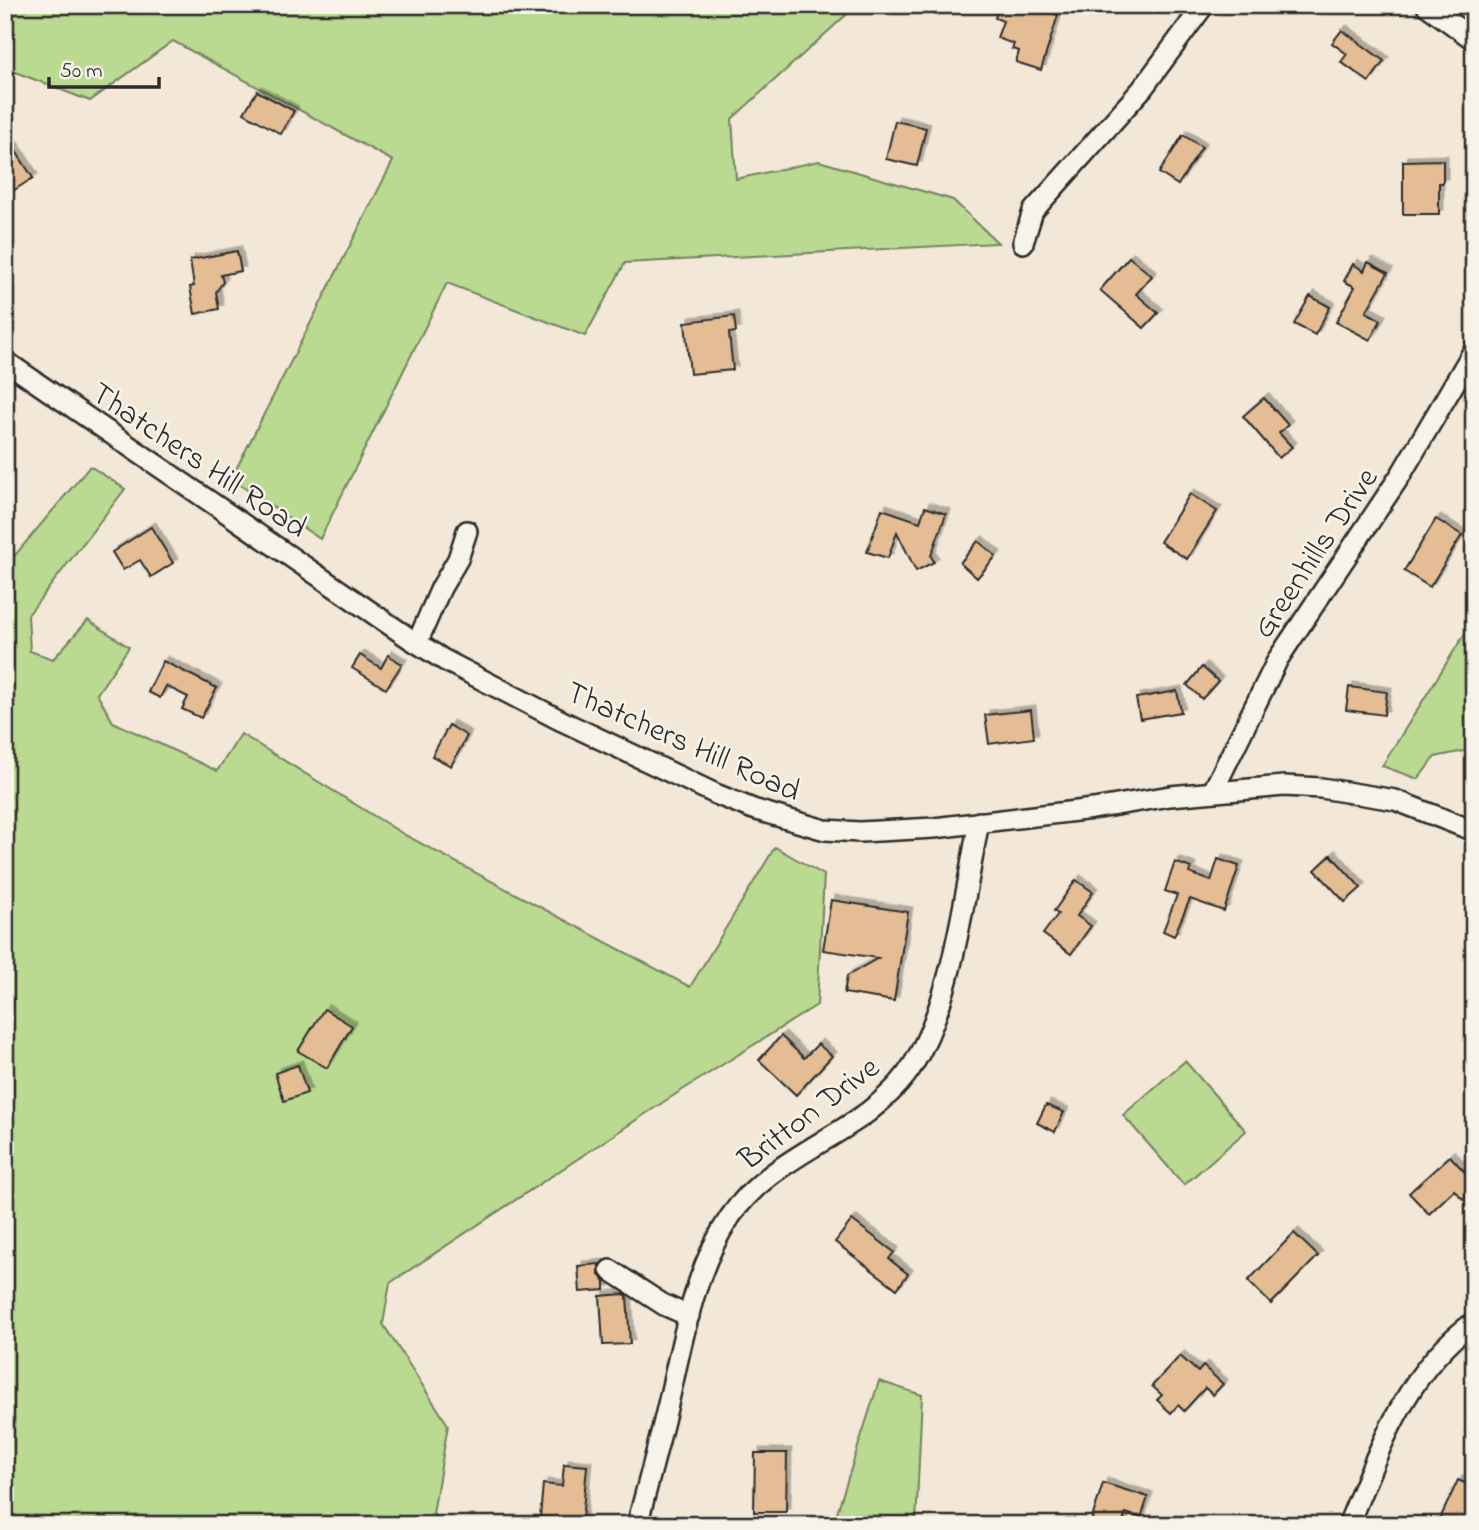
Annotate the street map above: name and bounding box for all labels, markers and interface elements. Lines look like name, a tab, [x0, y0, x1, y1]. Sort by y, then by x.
scale bar	[49, 46, 159, 90]
text: 50 m	[60, 57, 103, 87]
street label: Thatchers Hill Road	[80, 372, 316, 552]
street label: Greenhills Drive	[1242, 459, 1392, 649]
street label: Thatchers Hill Road	[558, 670, 807, 816]
street label: Britton Drive	[729, 1046, 891, 1184]

